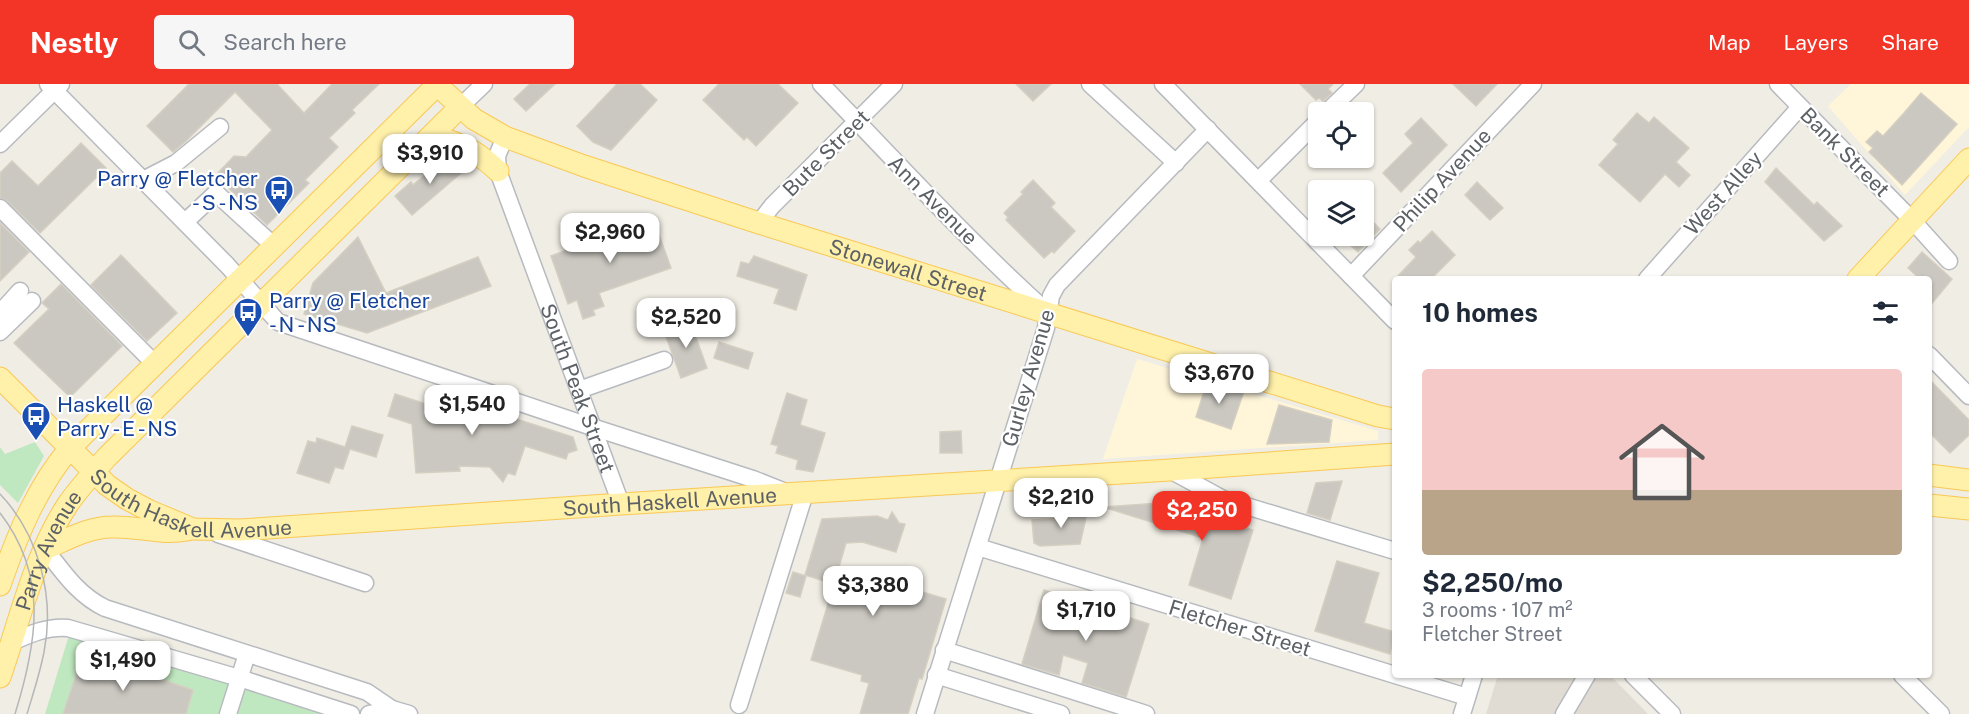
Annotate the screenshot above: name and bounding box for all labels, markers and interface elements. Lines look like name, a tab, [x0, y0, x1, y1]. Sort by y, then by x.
search box	[154, 15, 574, 69]
text: Nestly	[30, 26, 118, 59]
icon: search	[175, 26, 208, 59]
text: Search here	[223, 29, 347, 55]
text: Map	[1708, 30, 1751, 55]
text: Layers	[1784, 30, 1848, 55]
text: Share	[1881, 30, 1939, 55]
map controls	[1308, 102, 1374, 246]
button: locate	[1308, 102, 1374, 168]
street label: Bank Street	[1795, 102, 1895, 202]
street label: Bute Street	[777, 104, 875, 202]
street label: Philip Avenue	[1388, 123, 1496, 237]
pin: $3,910	[381, 134, 479, 185]
text: $3,910	[396, 141, 464, 165]
street label: West Alley	[1679, 146, 1767, 240]
street label: Ann Avenue	[883, 150, 983, 250]
place label: Parry @ Fletcher - S - NS	[97, 166, 258, 215]
bus stop icon: Parry @ Fletcher - S - NS	[263, 174, 295, 216]
button: layers	[1308, 180, 1374, 246]
pin: $2,960	[561, 213, 659, 264]
text: $2,960	[574, 220, 646, 244]
street label: Stonewall Street	[826, 233, 990, 306]
place label: Parry @ Fletcher - N - NS	[269, 288, 430, 337]
bus stop icon: Parry @ Fletcher - N - NS	[232, 296, 264, 338]
icon: filters	[1869, 296, 1902, 329]
text: 10 homes	[1422, 297, 1538, 328]
pin: $2,520	[637, 298, 735, 349]
street label: South Peak Street	[536, 300, 621, 476]
text: $2,520	[651, 305, 721, 329]
street label: Gurley Avenue	[996, 306, 1060, 450]
pin: $3,670	[1170, 354, 1268, 405]
text: $3,670	[1184, 361, 1254, 385]
pin: $1,540	[423, 385, 521, 436]
place label: Haskell @ Parry - E - NS	[57, 392, 177, 441]
text: $1,540	[438, 392, 506, 416]
bus stop icon: Haskell @ Parry - E - NS	[20, 400, 52, 442]
icon: home	[1608, 408, 1716, 516]
street label: South Haskell Avenue	[85, 463, 293, 543]
pin: $2,210	[1012, 478, 1110, 529]
street label: South Haskell Avenue	[562, 482, 778, 520]
street label: Parry Avenue	[10, 485, 87, 613]
text: $2,210	[1028, 485, 1094, 509]
pin: $2,250	[1153, 491, 1251, 542]
text: $2,250	[1166, 498, 1238, 522]
pin: $3,380	[824, 566, 922, 617]
text: $2,250/mo	[1422, 567, 1563, 598]
text: $3,380	[837, 573, 909, 597]
pin: $1,710	[1037, 591, 1135, 642]
street label: Fletcher Street	[1166, 594, 1314, 662]
text: $1,710	[1056, 598, 1116, 622]
text: 3 rooms · 107 m²	[1422, 598, 1573, 622]
text: Fletcher Street	[1422, 622, 1563, 646]
pin: $1,490	[74, 641, 172, 692]
text: $1,490	[90, 648, 156, 672]

